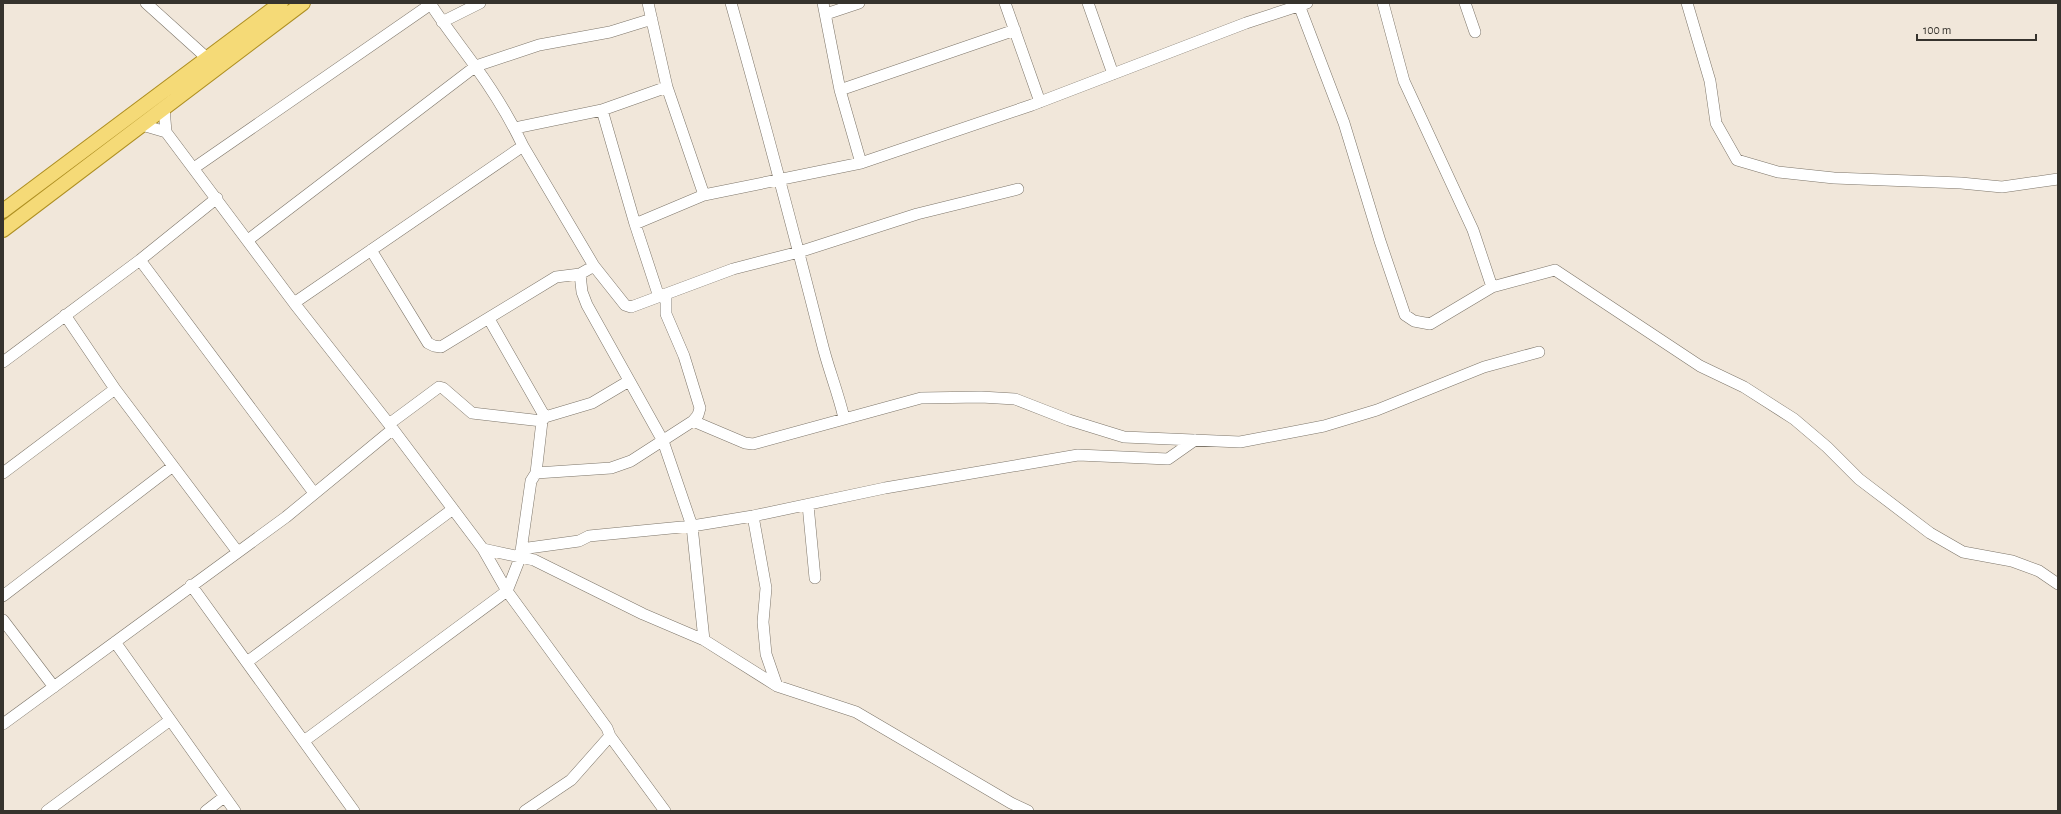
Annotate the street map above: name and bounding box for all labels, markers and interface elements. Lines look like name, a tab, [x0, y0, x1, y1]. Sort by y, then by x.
scale bar	[1917, 16, 2036, 42]
text: 100 m	[1923, 24, 1951, 36]

